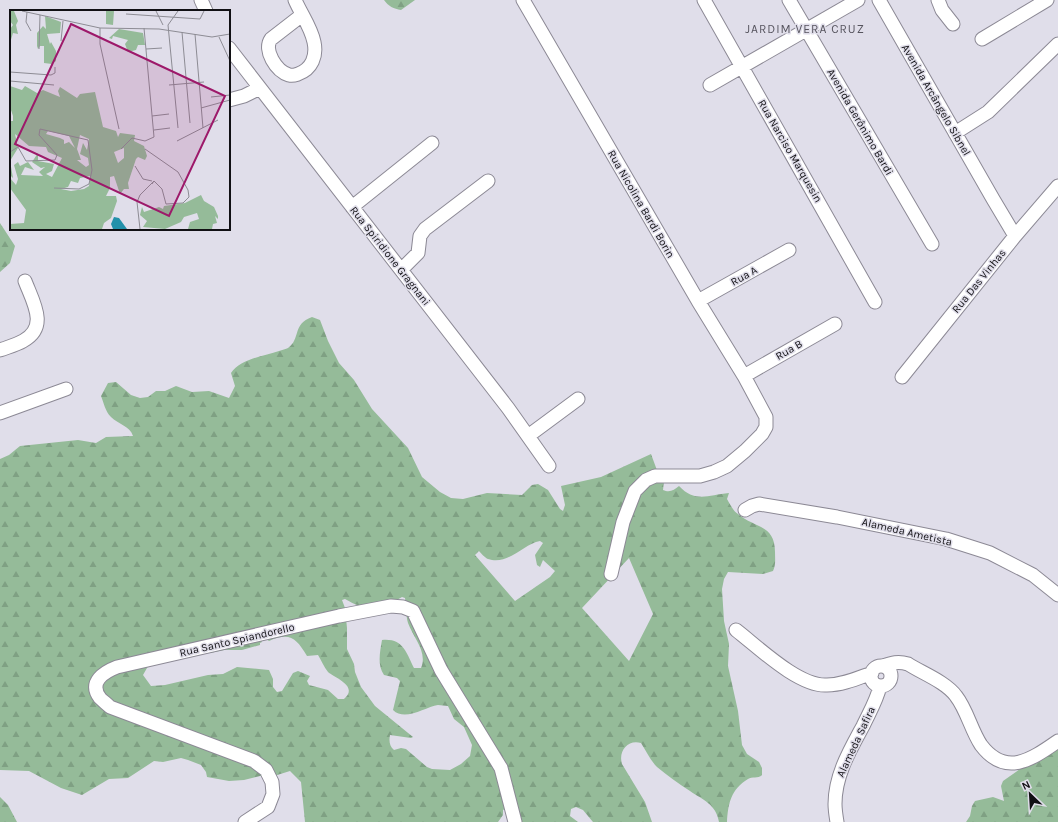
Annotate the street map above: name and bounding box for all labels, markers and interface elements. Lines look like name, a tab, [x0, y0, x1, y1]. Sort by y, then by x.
inset map	[10, 10, 230, 230]
district label: JARDIM VERA CRUZ	[745, 22, 865, 36]
street label: Avenida Arcângelo Sibnel	[899, 42, 973, 158]
street label: Avenida Gerônimo Bardi	[824, 67, 896, 177]
street label: Rua Narciso Marquesin	[755, 97, 825, 205]
street label: Rua Nicolina Bardi Borin	[605, 148, 677, 260]
street label: Rua Spiridione Gragnani	[347, 204, 433, 308]
street label: Rua Das Vinhas	[949, 246, 1009, 316]
street label: Rua A	[728, 263, 760, 289]
street label: Rua B	[773, 337, 805, 363]
street label: Alameda Ametista	[861, 515, 953, 549]
street label: Rua Santo Spiandorello	[178, 620, 296, 660]
street label: Alameda Safira	[834, 705, 878, 779]
north arrow	[1010, 774, 1050, 814]
text: N	[1020, 778, 1032, 793]

